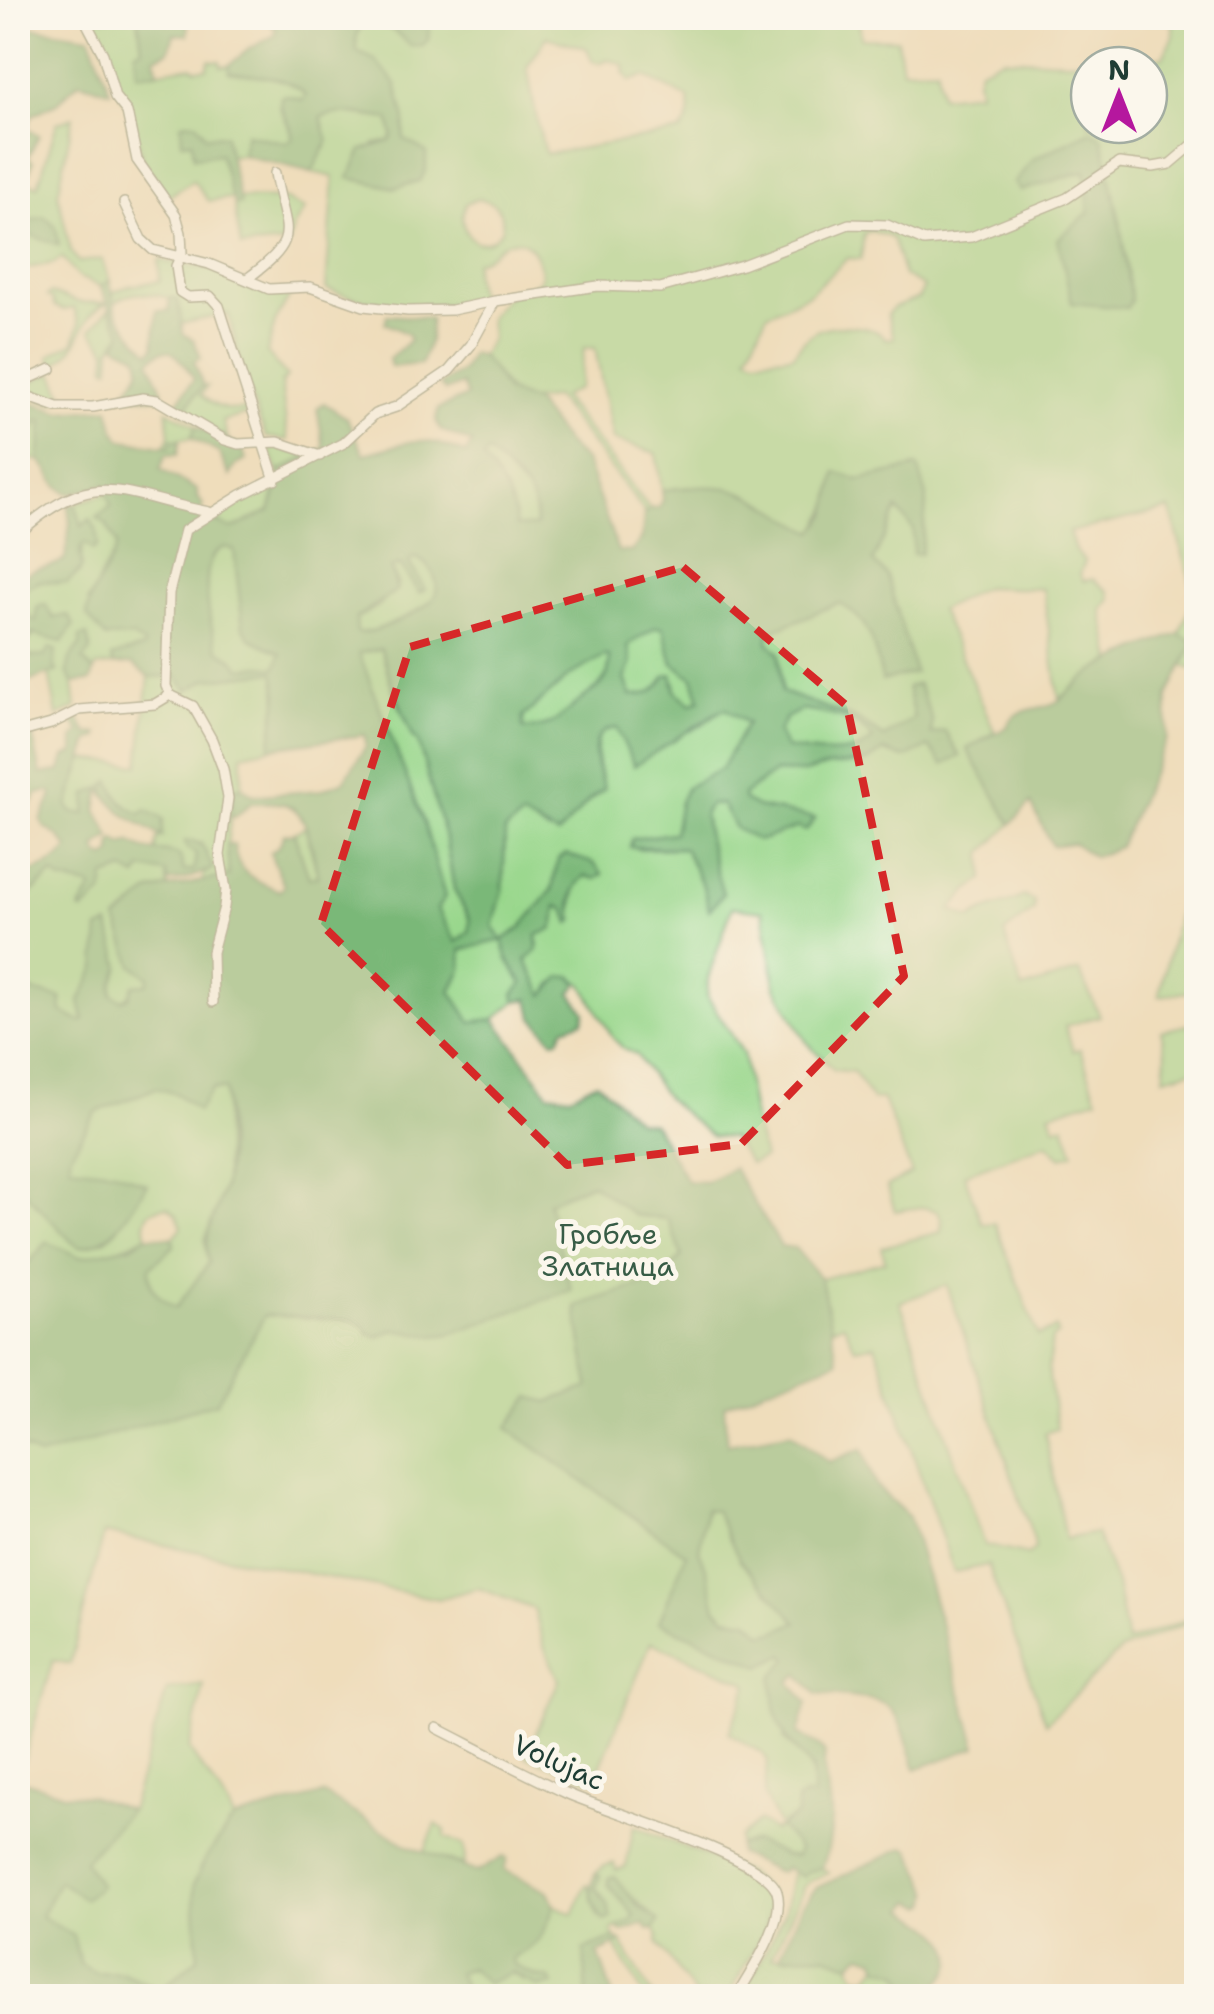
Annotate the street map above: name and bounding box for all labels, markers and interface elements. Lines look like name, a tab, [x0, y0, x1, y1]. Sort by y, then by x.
north arrow	[1069, 45, 1169, 145]
text: N	[1108, 51, 1130, 89]
park label: Гробље Златница	[542, 1215, 674, 1285]
street label: Volujac	[507, 1725, 611, 1799]

